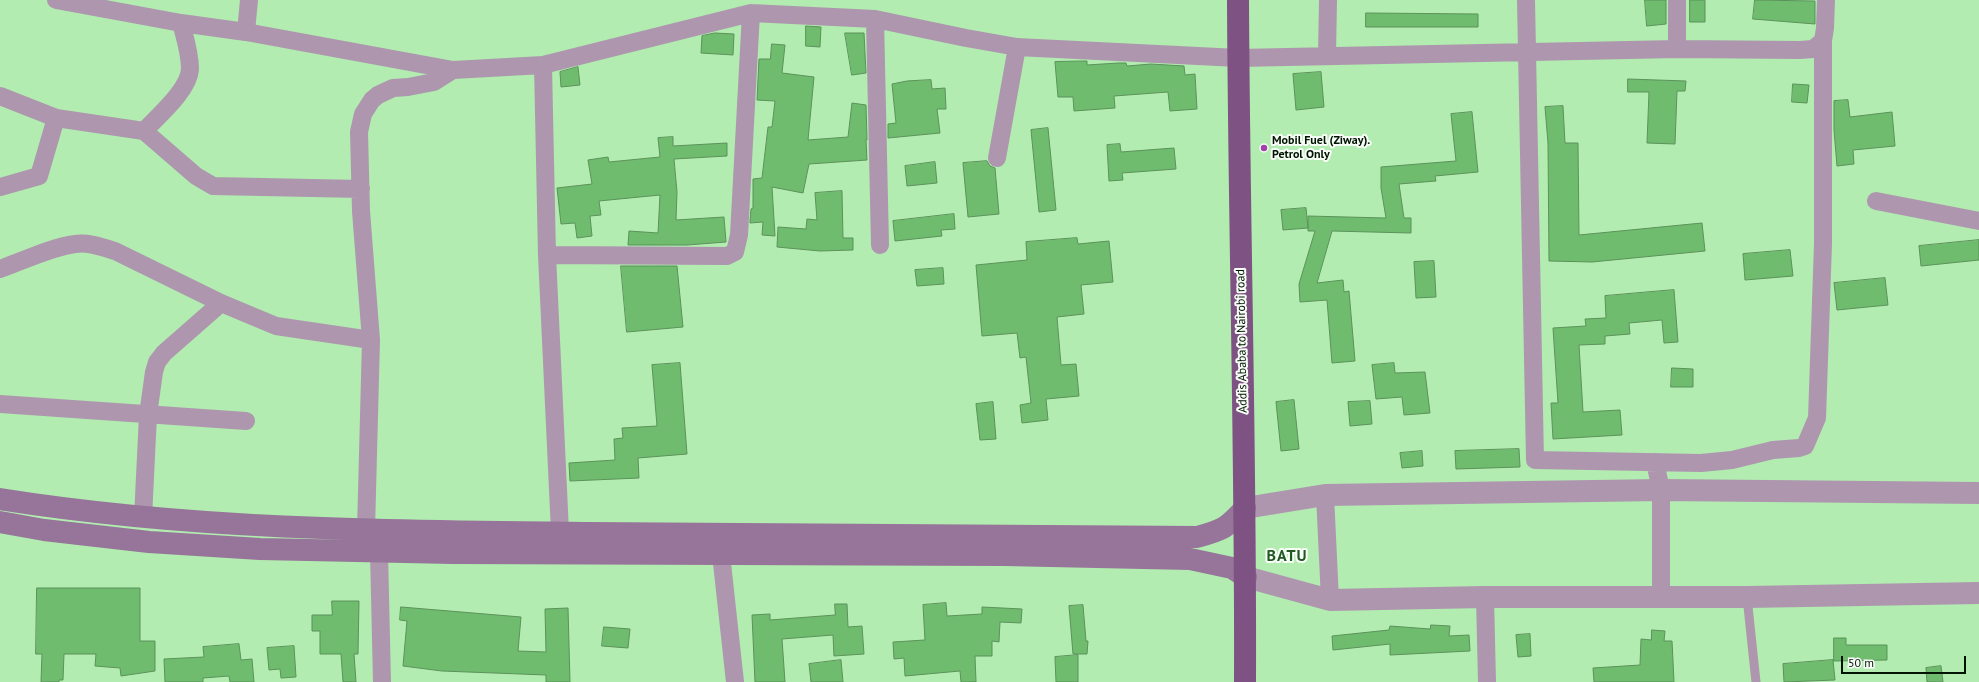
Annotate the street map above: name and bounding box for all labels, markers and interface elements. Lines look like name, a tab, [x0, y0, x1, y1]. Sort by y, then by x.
place label: Mobil Fuel (Ziway). Petrol Only	[1272, 134, 1370, 162]
marker: Mobil Fuel (Ziway). Petrol Only	[1259, 143, 1269, 153]
street label: Addis Ababa to Nairobi road	[1234, 269, 1250, 413]
district label: BATU	[1266, 546, 1308, 566]
scale bar	[1843, 648, 1968, 674]
text: 50 m	[1848, 655, 1874, 670]

